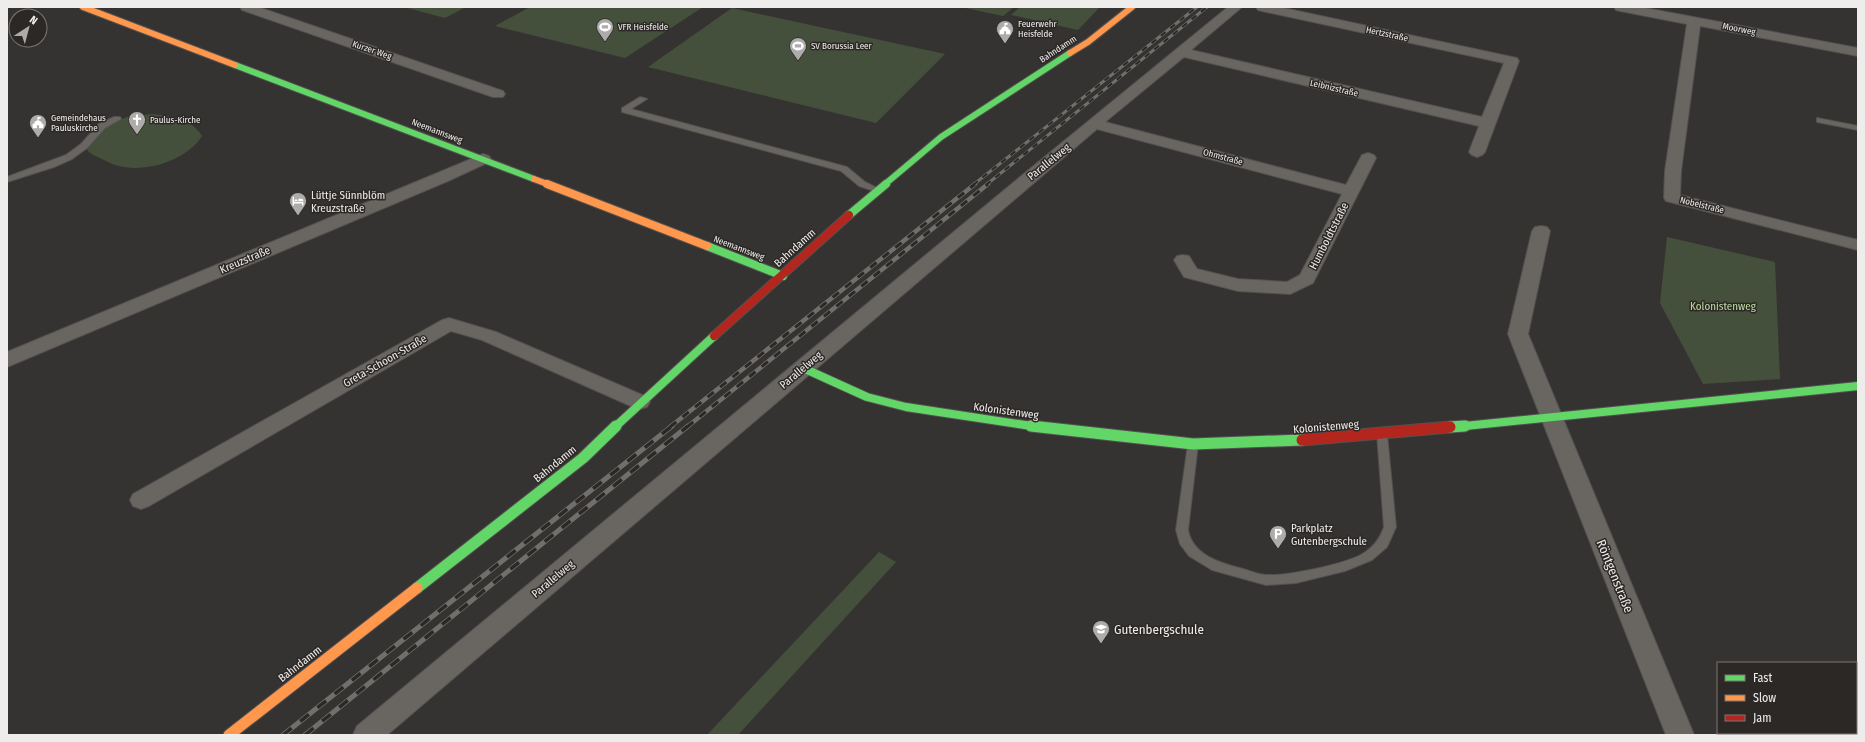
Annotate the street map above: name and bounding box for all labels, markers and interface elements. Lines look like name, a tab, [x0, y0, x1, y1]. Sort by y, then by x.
north arrow	[8, 8, 48, 48]
text: N	[27, 13, 40, 28]
sports icon: VFR Heisfelde	[595, 17, 615, 42]
public building icon: Feuerwehr Heisfelde	[995, 19, 1015, 44]
place label: Feuerwehr Heisfelde	[1018, 19, 1057, 39]
street label: Moorweg	[1722, 21, 1757, 37]
place label: VFR Heisfelde	[618, 22, 669, 32]
street label: Hertzstraße	[1365, 25, 1410, 43]
street label: Bahndamm	[1038, 33, 1078, 65]
sports icon: SV Borussia Leer	[788, 36, 808, 61]
street label: Kurzer Weg	[351, 39, 394, 62]
place label: SV Borussia Leer	[811, 41, 873, 51]
street label: Leibnizstraße	[1309, 78, 1360, 99]
church icon: Paulus-Kirche	[127, 110, 147, 135]
public building icon: Gemeindehaus Pauluskirche	[28, 113, 48, 138]
place label: Gemeindehaus Pauluskirche	[51, 113, 106, 133]
place label: Paulus-Kirche	[150, 115, 201, 125]
street label: Neemannsweg	[410, 117, 464, 146]
street label: Parallelweg	[1025, 140, 1074, 183]
street label: Ohmstraße	[1202, 147, 1244, 167]
place label: Lüttje Sünnblöm Kreuzstraße	[311, 189, 385, 215]
hotel icon: Lüttje Sünnblöm Kreuzstraße	[288, 191, 308, 216]
street label: Nobelstraße	[1679, 195, 1726, 215]
street label: Humboldtstraße	[1307, 200, 1351, 272]
street label: Bahndamm	[772, 226, 818, 270]
street label: Neemannsweg	[712, 234, 766, 263]
street label: Kreuzstraße	[218, 244, 272, 276]
park label: Kolonistenweg	[1690, 300, 1757, 313]
street label: Greta-Schoon-Straße	[341, 332, 429, 390]
street label: Parallelweg	[777, 348, 825, 391]
street label: Kolonistenweg	[973, 400, 1040, 422]
street label: Kolonistenweg	[1293, 418, 1360, 436]
street label: Bahndamm	[531, 443, 579, 485]
place label: Parkplatz Gutenbergschule	[1291, 522, 1367, 548]
parking icon: Parkplatz Gutenbergschule	[1268, 524, 1288, 549]
street label: Röntgenstraße	[1594, 537, 1636, 615]
street label: Parallelweg	[529, 557, 577, 600]
school or university icon: Gutenbergschule	[1091, 619, 1111, 644]
place label: Gutenbergschule	[1114, 622, 1204, 637]
street label: Bahndamm	[276, 643, 324, 685]
legend	[1717, 662, 1857, 734]
text: Fast	[1753, 671, 1772, 685]
text: Slow	[1753, 691, 1776, 705]
text: Jam	[1753, 711, 1771, 725]

